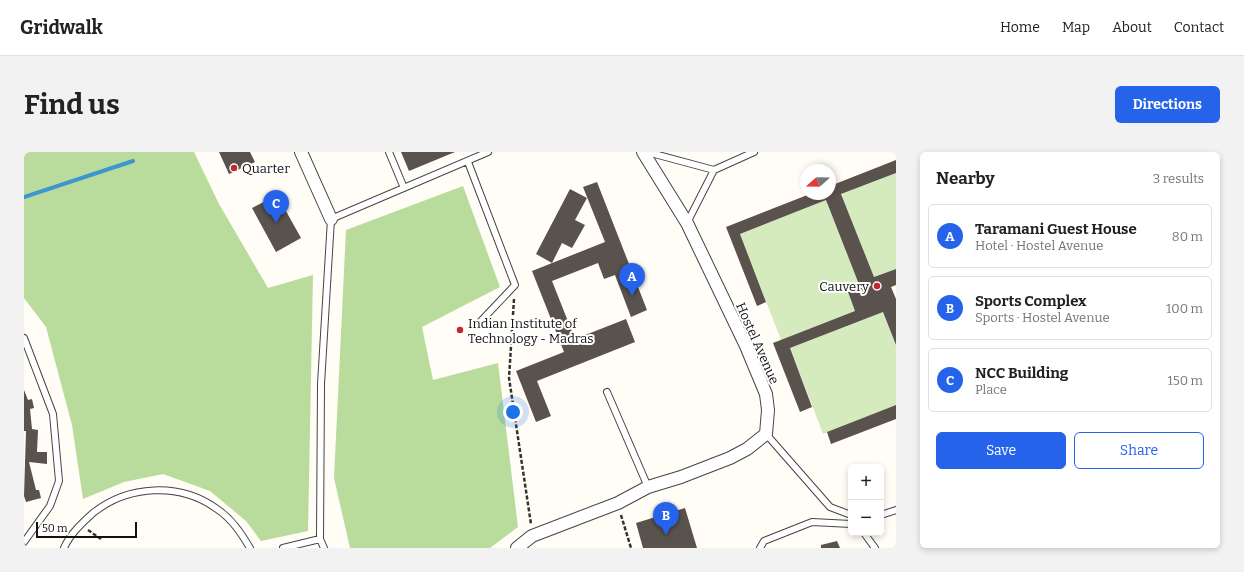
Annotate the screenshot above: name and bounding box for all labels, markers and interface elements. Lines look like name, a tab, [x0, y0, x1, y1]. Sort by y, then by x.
text: Gridwalk	[20, 16, 103, 39]
text: Home	[1000, 19, 1040, 36]
text: Map	[1062, 19, 1090, 36]
text: About	[1112, 19, 1152, 36]
text: Contact	[1174, 19, 1224, 36]
button: Directions	[1115, 86, 1220, 123]
text: Find us	[24, 88, 120, 121]
place label: Quarter	[242, 161, 290, 176]
marker: Quarter	[229, 163, 239, 173]
north arrow	[800, 164, 836, 200]
text: Nearby	[936, 168, 995, 189]
text: 3 results	[1153, 171, 1204, 186]
pin: C	[263, 190, 289, 223]
text: Taramani Guest House	[975, 220, 1137, 238]
text: A	[945, 229, 955, 244]
text: 80 m	[1172, 229, 1203, 244]
text: Hotel · Hostel Avenue	[975, 238, 1103, 253]
pin: A	[619, 263, 645, 296]
place label: Cauvery	[819, 279, 869, 294]
marker: Cauvery	[872, 281, 882, 291]
text: Sports Complex	[975, 292, 1087, 310]
street label: Hostel Avenue	[733, 300, 782, 386]
text: B	[946, 301, 954, 316]
text: 100 m	[1166, 301, 1203, 316]
text: Sports · Hostel Avenue	[975, 310, 1110, 325]
place label: Indian Institute of Technology - Madras	[468, 316, 594, 346]
marker: Indian Institute of Technology - Madras	[455, 325, 465, 335]
text: NCC Building	[975, 364, 1068, 382]
text: C	[946, 373, 954, 388]
text: 150 m	[1167, 373, 1203, 388]
text: Place	[975, 382, 1007, 397]
your location	[503, 402, 523, 422]
button: Save	[936, 432, 1066, 469]
button: Share	[1074, 432, 1204, 469]
map controls	[848, 464, 884, 536]
button: +	[848, 464, 884, 500]
button: −	[848, 500, 884, 536]
pin: B	[653, 502, 679, 535]
scale bar	[36, 520, 137, 539]
text: 50 m	[42, 522, 68, 535]

